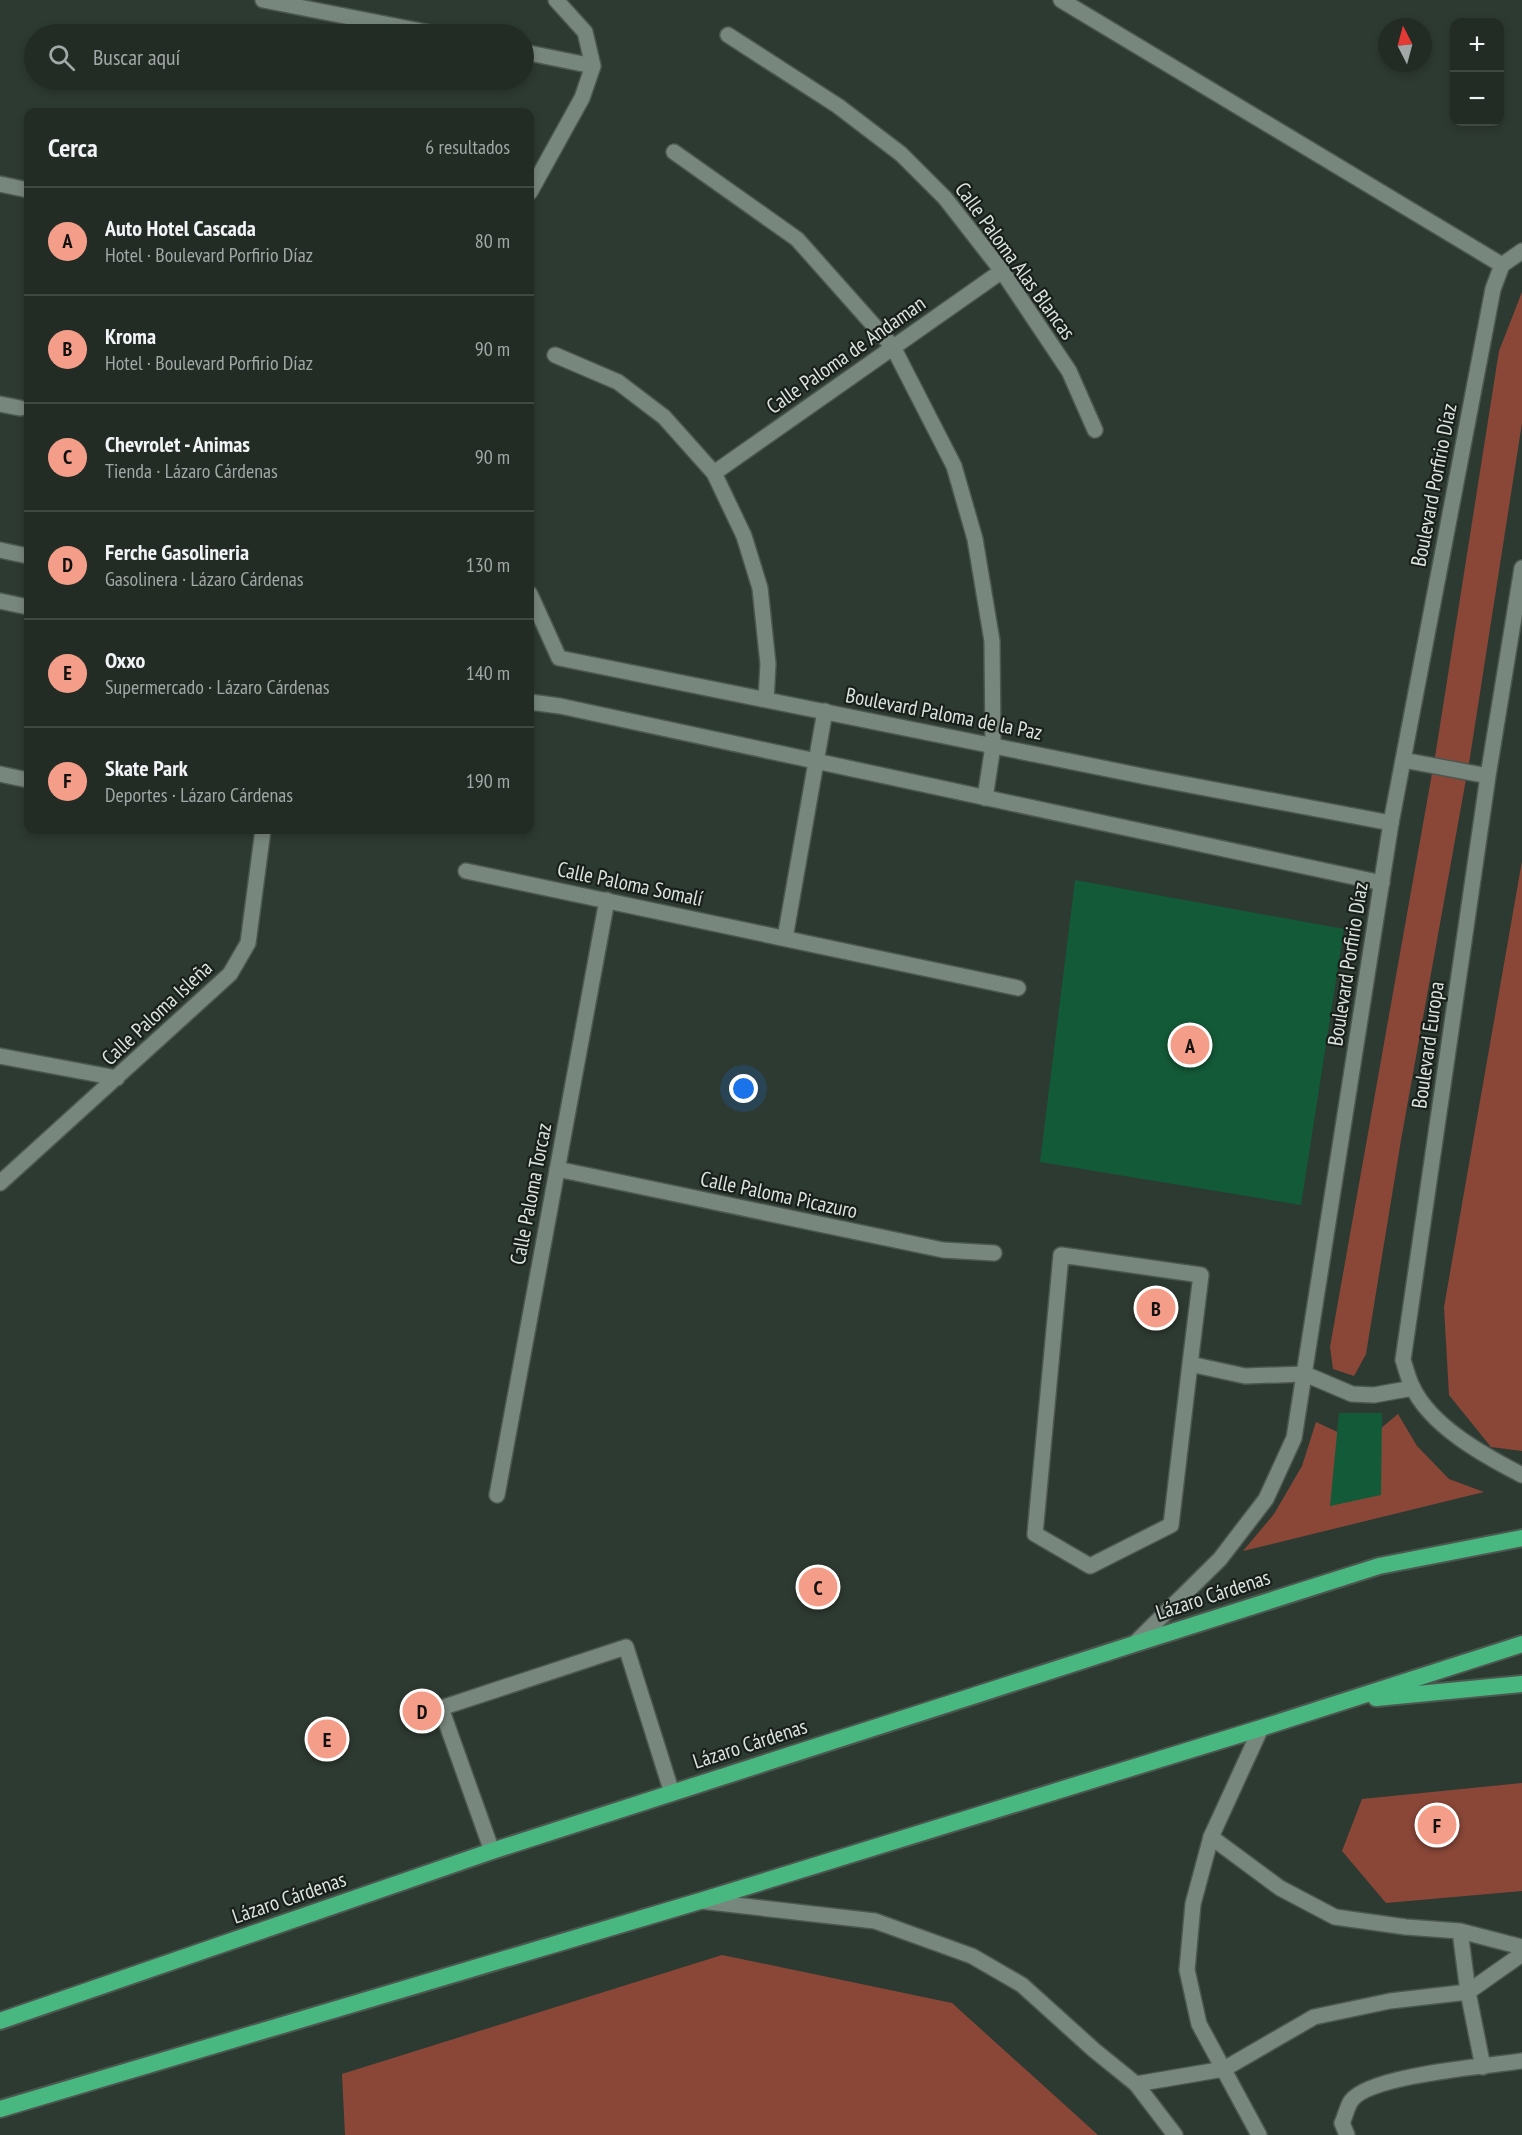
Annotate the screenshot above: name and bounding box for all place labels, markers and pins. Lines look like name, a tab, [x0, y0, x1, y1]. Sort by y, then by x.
pin: A	[1170, 1022, 1210, 1068]
pin: B	[1136, 1286, 1176, 1330]
pin: C	[798, 1564, 838, 1610]
pin: D	[402, 1688, 442, 1734]
pin: E	[308, 1716, 346, 1762]
pin: F	[1418, 1802, 1456, 1848]

